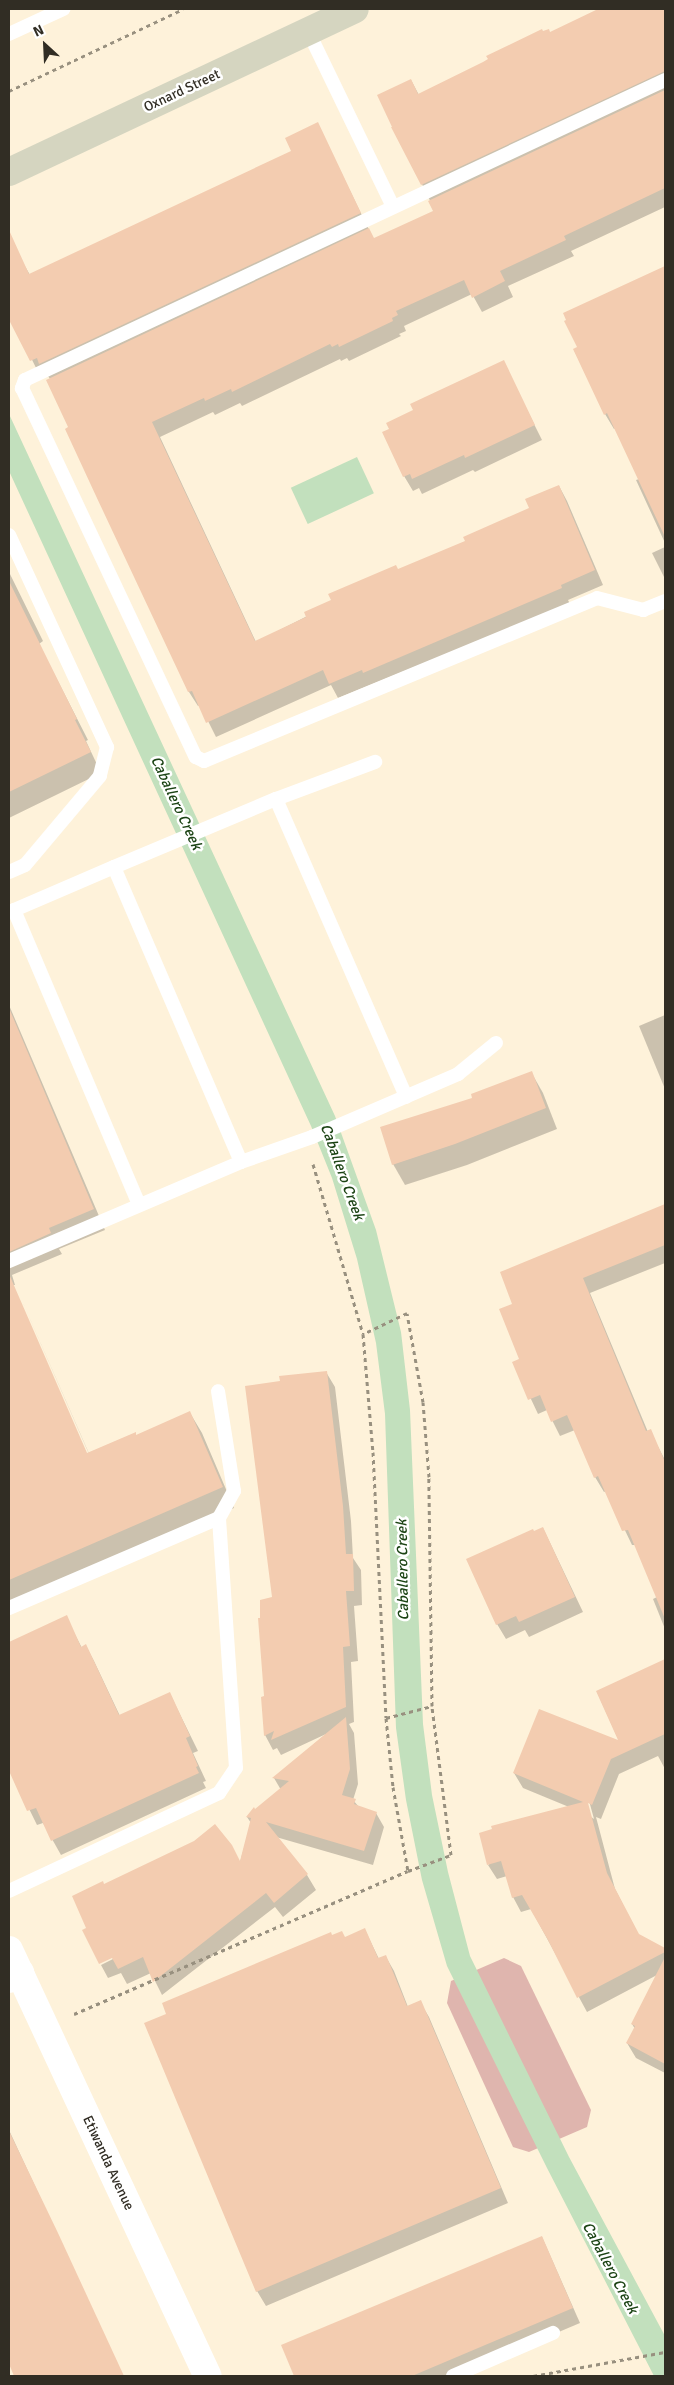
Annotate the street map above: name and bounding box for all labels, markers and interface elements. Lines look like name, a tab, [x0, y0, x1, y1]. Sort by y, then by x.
north arrow	[20, 20, 70, 70]
text: N	[30, 21, 46, 41]
street label: Oxnard Street	[141, 66, 223, 116]
water label: Caballero Creek	[146, 753, 206, 853]
water label: Caballero Creek	[316, 1121, 368, 1223]
water label: Caballero Creek	[393, 1519, 413, 1621]
street label: Etiwanda Avenue	[79, 2113, 137, 2213]
water label: Caballero Creek	[578, 2219, 642, 2317]

